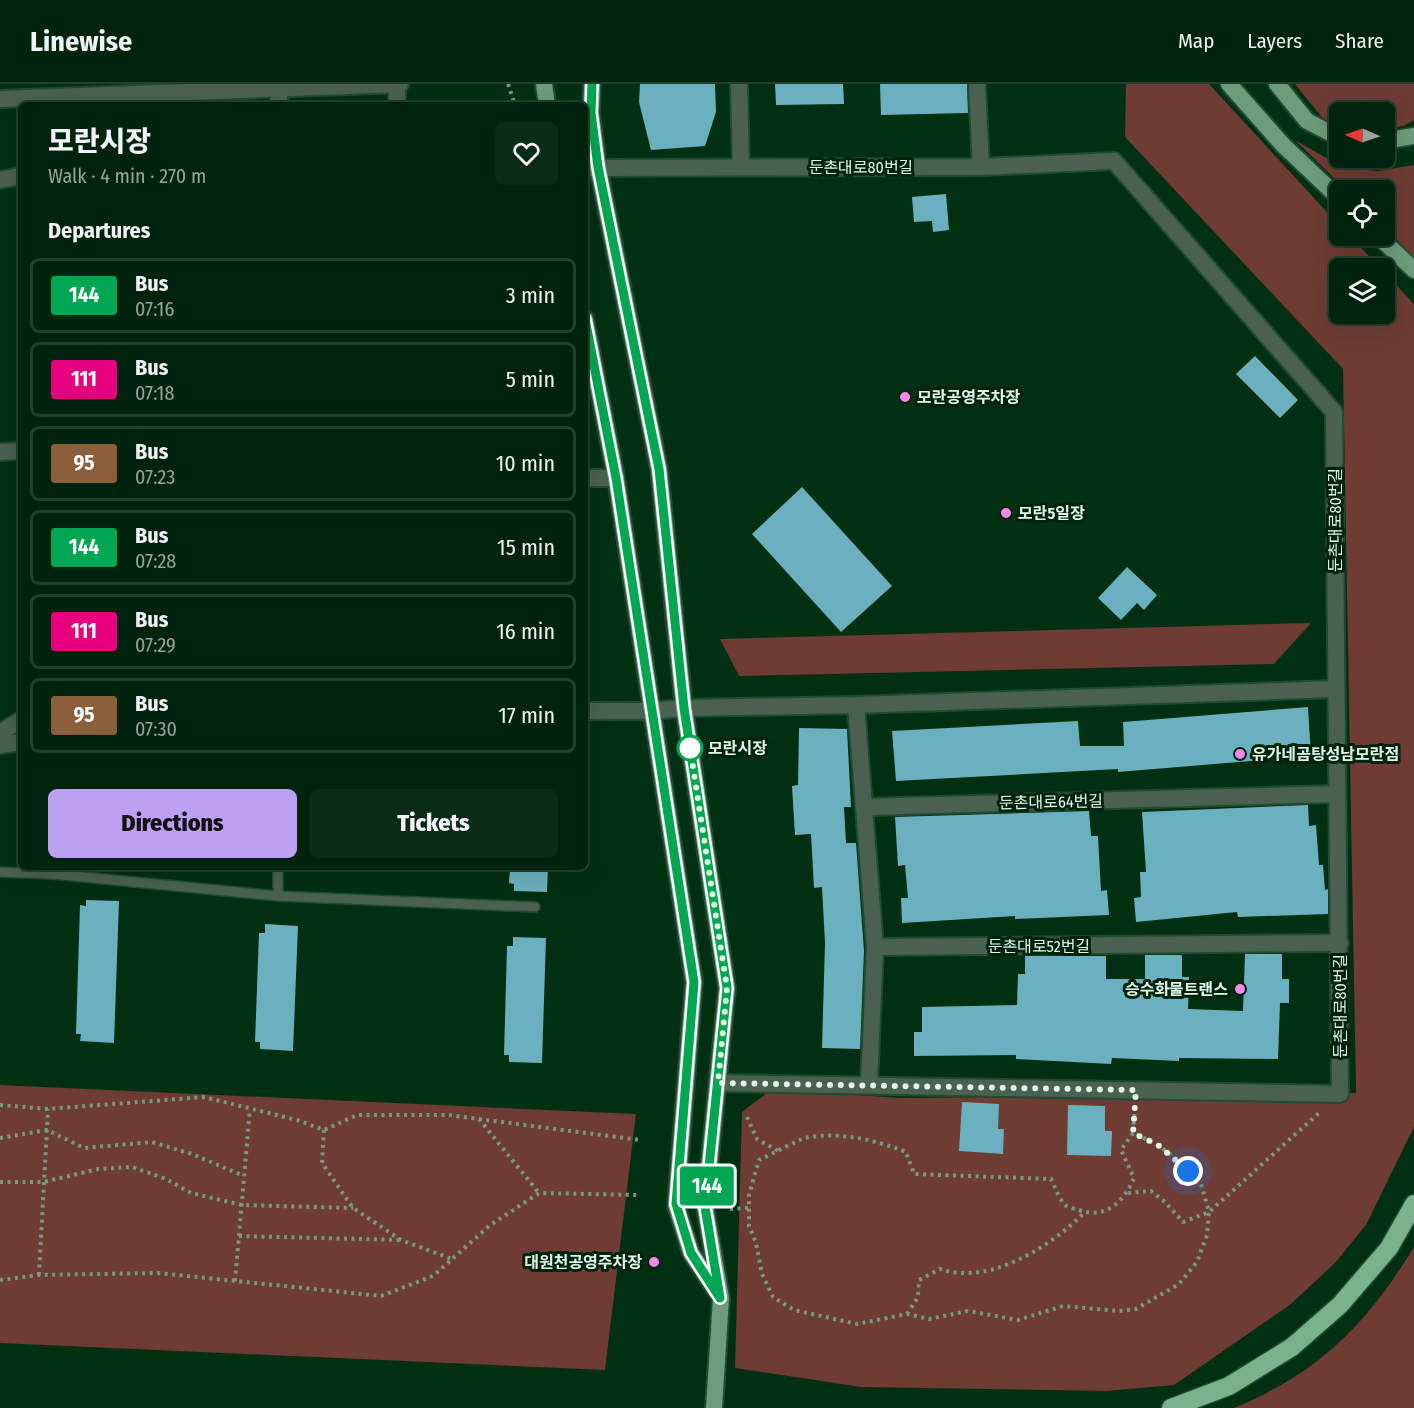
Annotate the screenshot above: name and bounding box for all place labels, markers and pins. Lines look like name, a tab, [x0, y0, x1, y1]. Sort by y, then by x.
place label: 모란공영주차장	[917, 388, 1020, 407]
marker: 모란공영주차장	[898, 390, 912, 404]
place label: 모란5일장	[1018, 504, 1085, 523]
marker: 모란5일장	[999, 506, 1013, 520]
marker: 모란시장	[677, 735, 703, 761]
place label: 모란시장	[708, 739, 767, 758]
place label: 유가네곰탕성남모란점	[1252, 745, 1399, 764]
marker: 유가네곰탕성남모란점	[1233, 747, 1247, 761]
place label: 승수화물트랜스	[1125, 980, 1228, 999]
marker: 승수화물트랜스	[1233, 982, 1247, 996]
place label: 대원천공영주차장	[524, 1253, 642, 1272]
marker: 대원천공영주차장	[647, 1255, 661, 1269]

